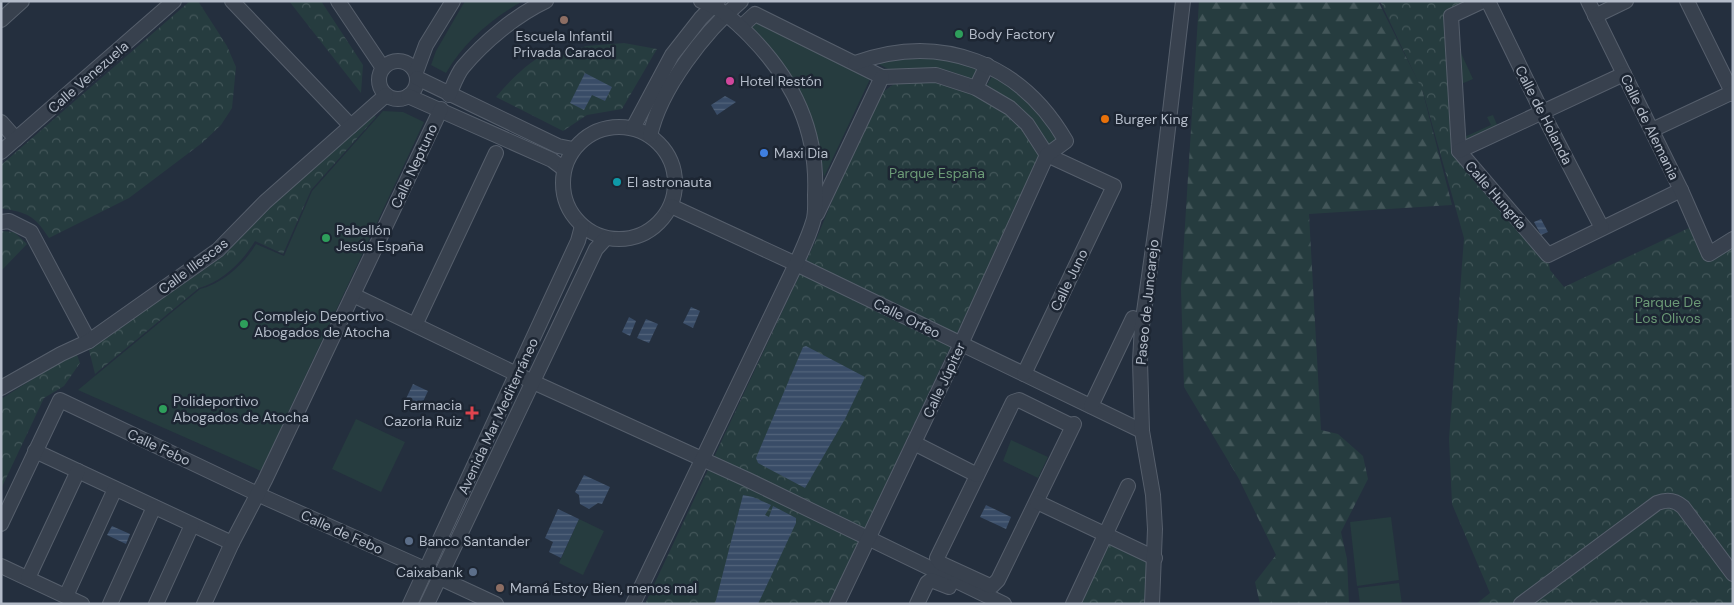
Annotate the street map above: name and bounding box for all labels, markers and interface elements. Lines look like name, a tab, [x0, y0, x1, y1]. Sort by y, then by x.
marker: Escuela Infantil Privada Caracol	[558, 14, 570, 26]
place label: Body Factory	[969, 25, 1055, 43]
place label: Escuela Infantil Privada Caracol	[513, 27, 615, 61]
marker: Body Factory	[953, 28, 965, 40]
street label: Calle Venezuela	[44, 37, 132, 117]
street label: Calle de Holanda	[1511, 62, 1577, 168]
street label: Calle de Alemania	[1617, 71, 1683, 183]
place label: Hotel Restón	[740, 72, 822, 90]
marker: Hotel Restón	[724, 75, 736, 87]
place label: Burger King	[1115, 110, 1188, 128]
marker: Burger King	[1099, 113, 1111, 125]
street label: Calle Neptuno	[386, 121, 442, 211]
place label: Maxi Dia	[774, 144, 828, 162]
marker: Maxi Dia	[758, 147, 770, 159]
street label: Calle Hungría	[1461, 157, 1531, 233]
park label: Parque España	[889, 164, 985, 182]
place label: El astronauta	[627, 173, 712, 191]
marker: El astronauta	[611, 176, 623, 188]
place label: Pabellón Jesús España	[336, 221, 424, 255]
marker: Pabellón Jesús España	[320, 232, 332, 244]
street label: Calle Illescas	[155, 234, 231, 298]
street label: Paseo de Juncarejo	[1131, 238, 1163, 366]
street label: Calle Juno	[1046, 246, 1092, 314]
park label: Parque De Los Olivos	[1635, 293, 1701, 327]
street label: Calle Orfeo	[871, 294, 943, 342]
place label: Complejo Deportivo Abogados de Atocha	[254, 307, 390, 341]
marker: Complejo Deportivo Abogados de Atocha	[238, 318, 250, 330]
street label: Avenida Mar Mediterráneo	[454, 335, 542, 497]
street label: Calle Júpiter	[919, 339, 969, 421]
place label: Polideportivo Abogados de Atocha	[173, 392, 309, 426]
place label: Farmacia Cazorla Ruiz	[384, 396, 462, 430]
marker: Polideportivo Abogados de Atocha	[157, 403, 169, 415]
marker: Farmacia Cazorla Ruiz	[466, 407, 478, 419]
street label: Calle Febo	[124, 425, 194, 469]
street label: Calle de Febo	[298, 506, 386, 558]
place label: Banco Santander	[419, 532, 530, 550]
marker: Banco Santander	[403, 535, 415, 547]
place label: Caixabank	[396, 563, 463, 581]
marker: Caixabank	[467, 566, 479, 578]
place label: Mamá Estoy Bien, menos mal	[510, 579, 697, 597]
marker: Mamá Estoy Bien, menos mal	[494, 582, 506, 594]

